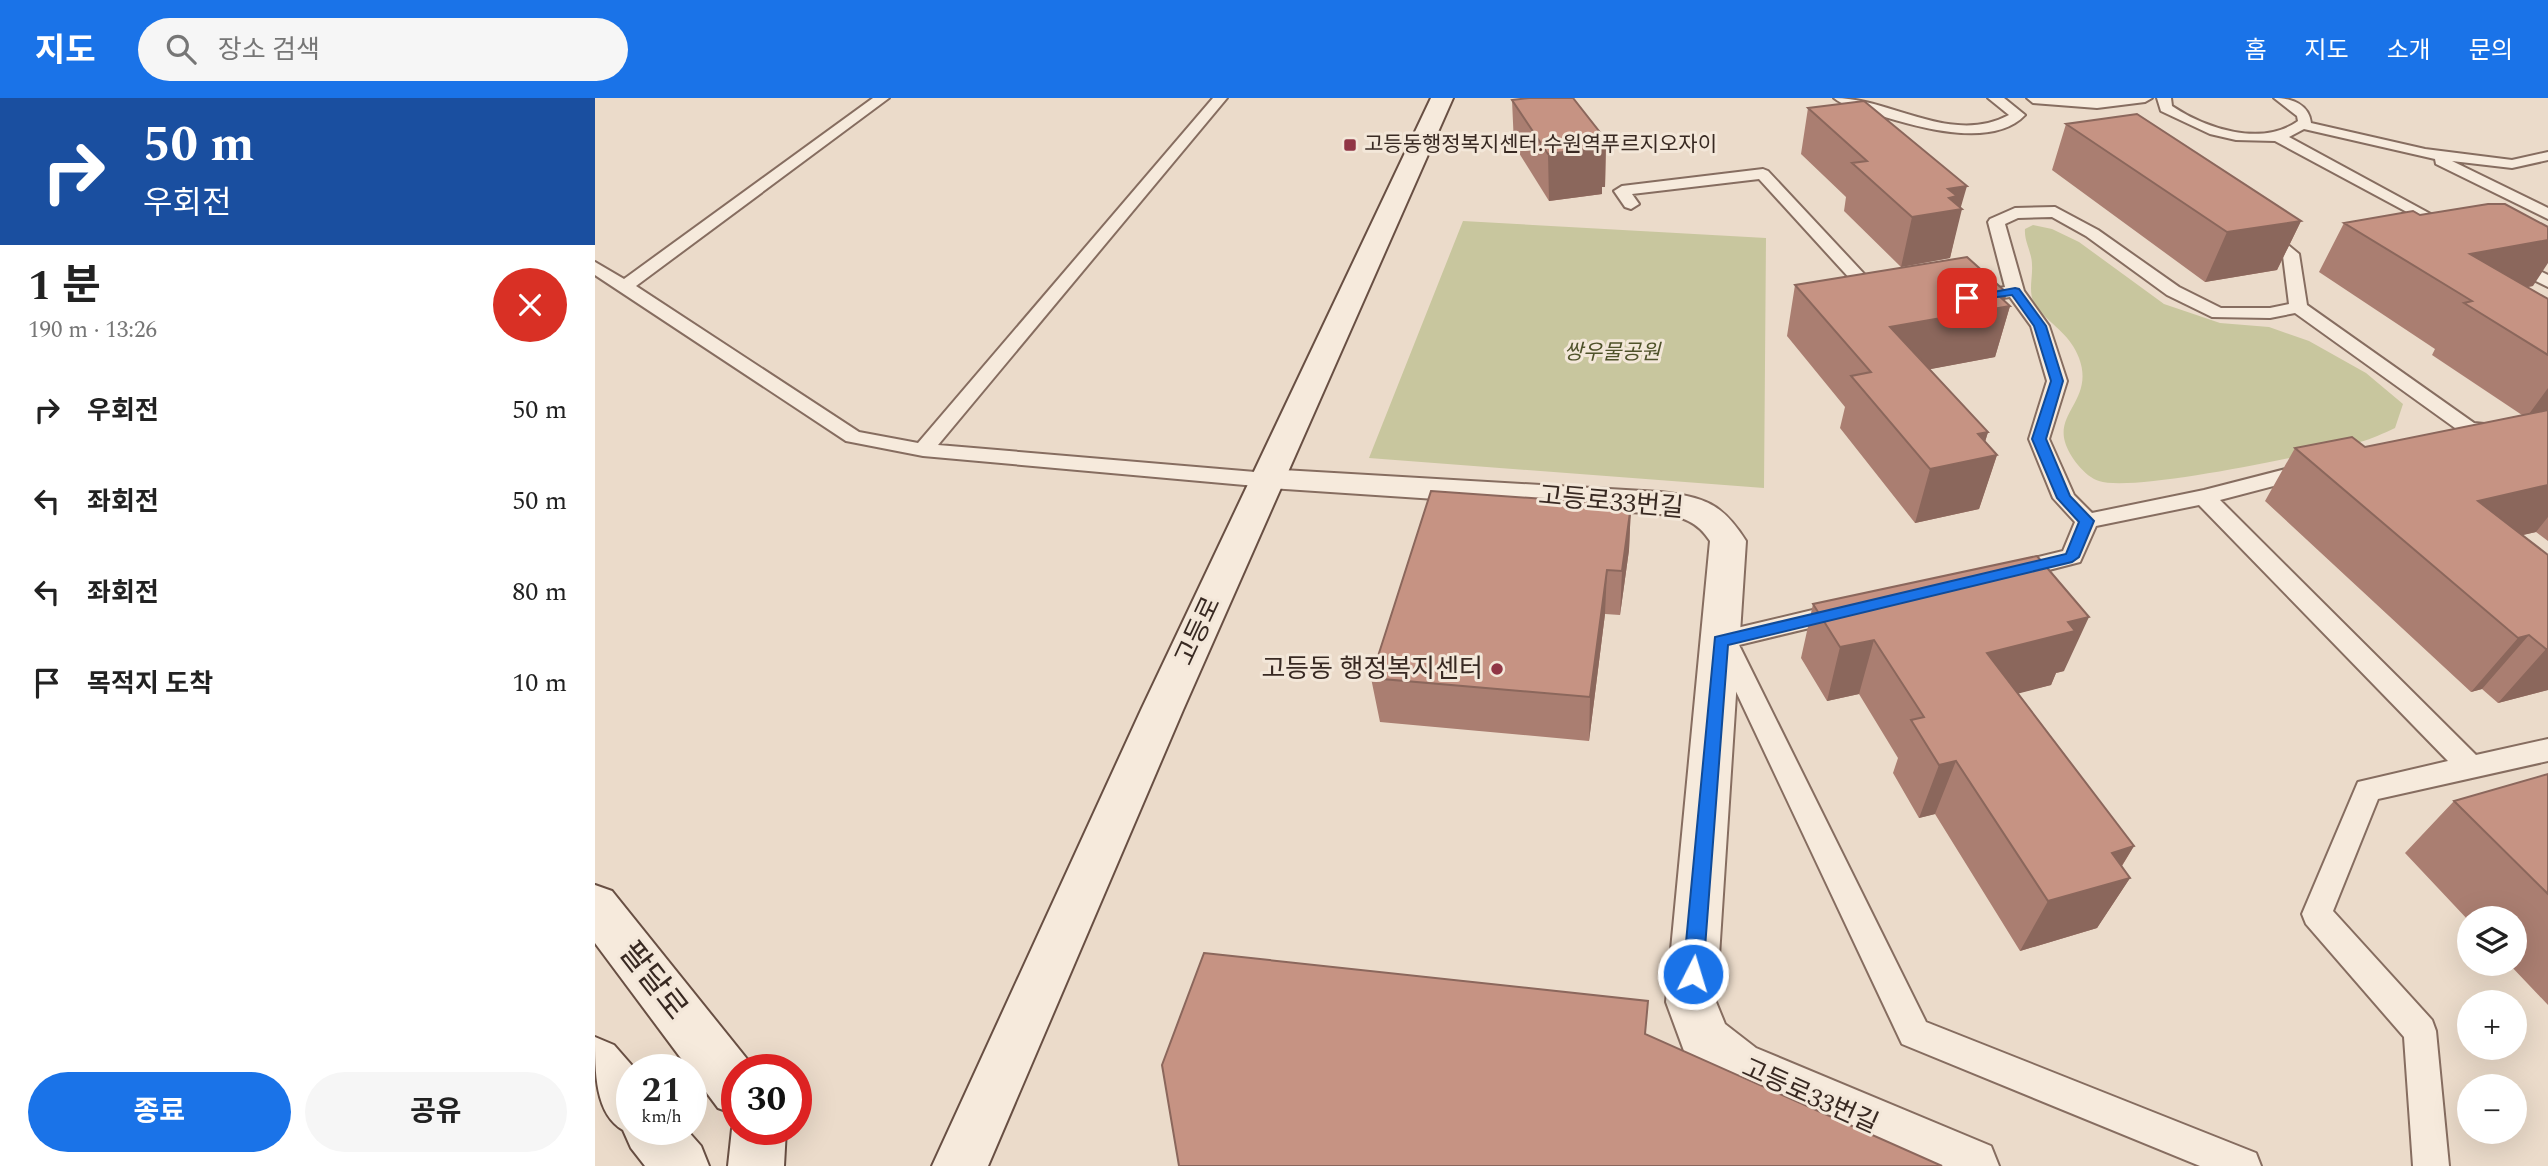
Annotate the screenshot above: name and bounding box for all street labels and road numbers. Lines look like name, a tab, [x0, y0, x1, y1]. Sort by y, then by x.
street label: 고등로33번길	[1537, 476, 1685, 528]
street label: 고등로	[1165, 590, 1231, 672]
street label: 팔달로	[607, 931, 699, 1031]
street label: 고등로33번길	[1735, 1048, 1885, 1144]

